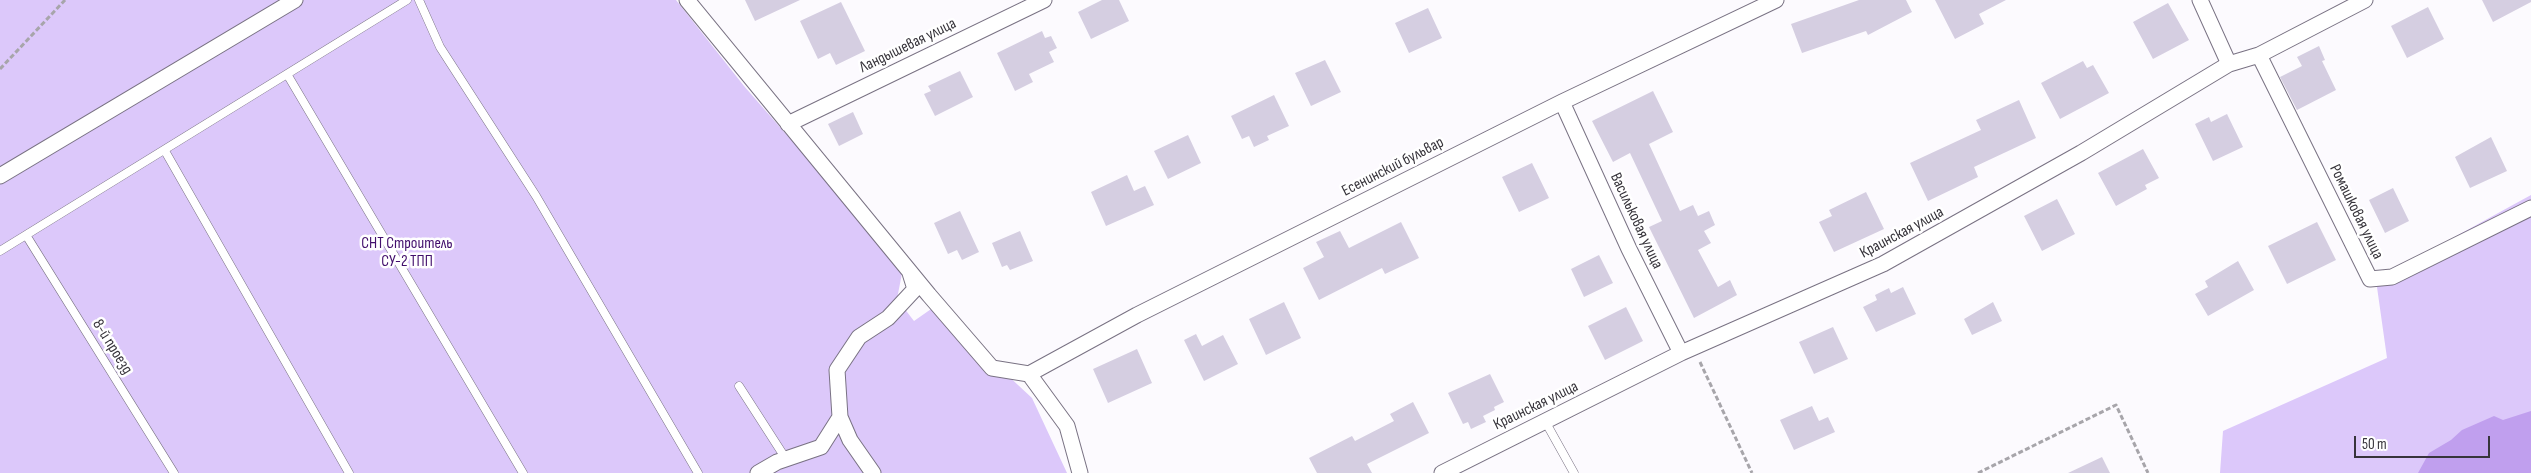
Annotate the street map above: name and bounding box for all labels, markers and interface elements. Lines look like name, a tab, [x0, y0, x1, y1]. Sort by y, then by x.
street label: Ландышевая улица	[857, 14, 959, 78]
street label: Есенинский бульвар	[1339, 133, 1447, 201]
street label: Ромашковая улица	[2325, 162, 2387, 262]
street label: Васильковая улица	[1605, 170, 1667, 272]
street label: Краинская улица	[1857, 203, 1947, 263]
park label: СНТ Строитель СУ-2 ТПП	[361, 234, 453, 272]
street label: 8-й проезд	[88, 316, 136, 378]
street label: Краинская улица	[1491, 377, 1581, 435]
scale bar	[2356, 426, 2492, 458]
text: 50 m	[2362, 435, 2387, 454]

